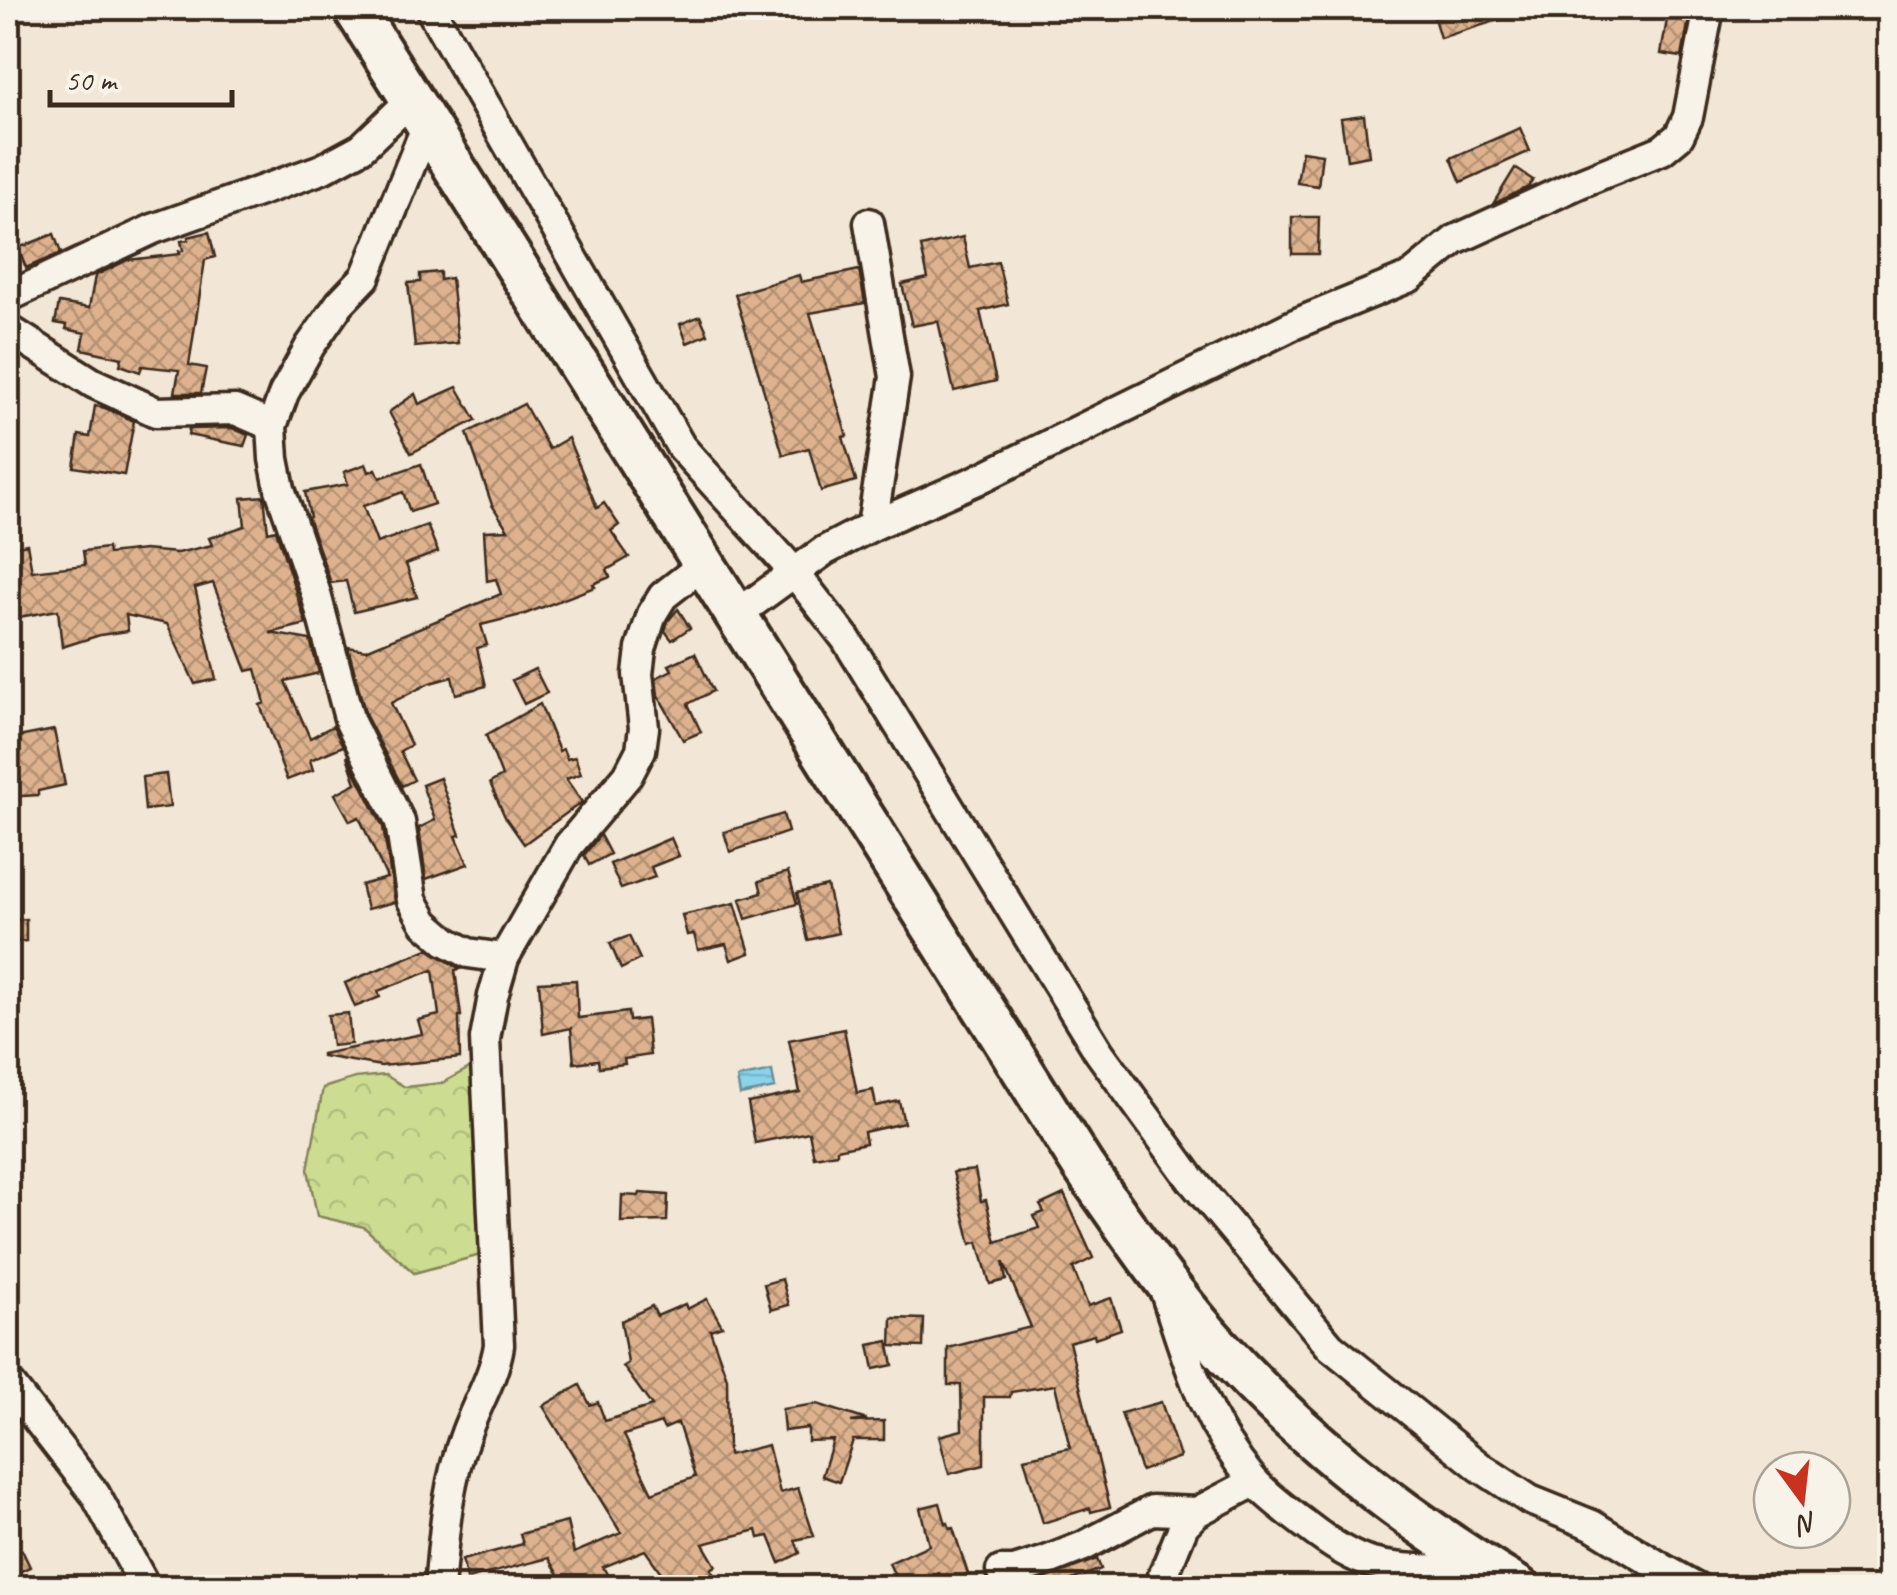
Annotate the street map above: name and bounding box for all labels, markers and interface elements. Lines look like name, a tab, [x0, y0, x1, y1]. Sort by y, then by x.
scale bar	[50, 45, 232, 107]
text: 50 m	[65, 61, 118, 99]
north arrow	[1752, 1450, 1852, 1550]
text: N	[1791, 1505, 1821, 1544]

